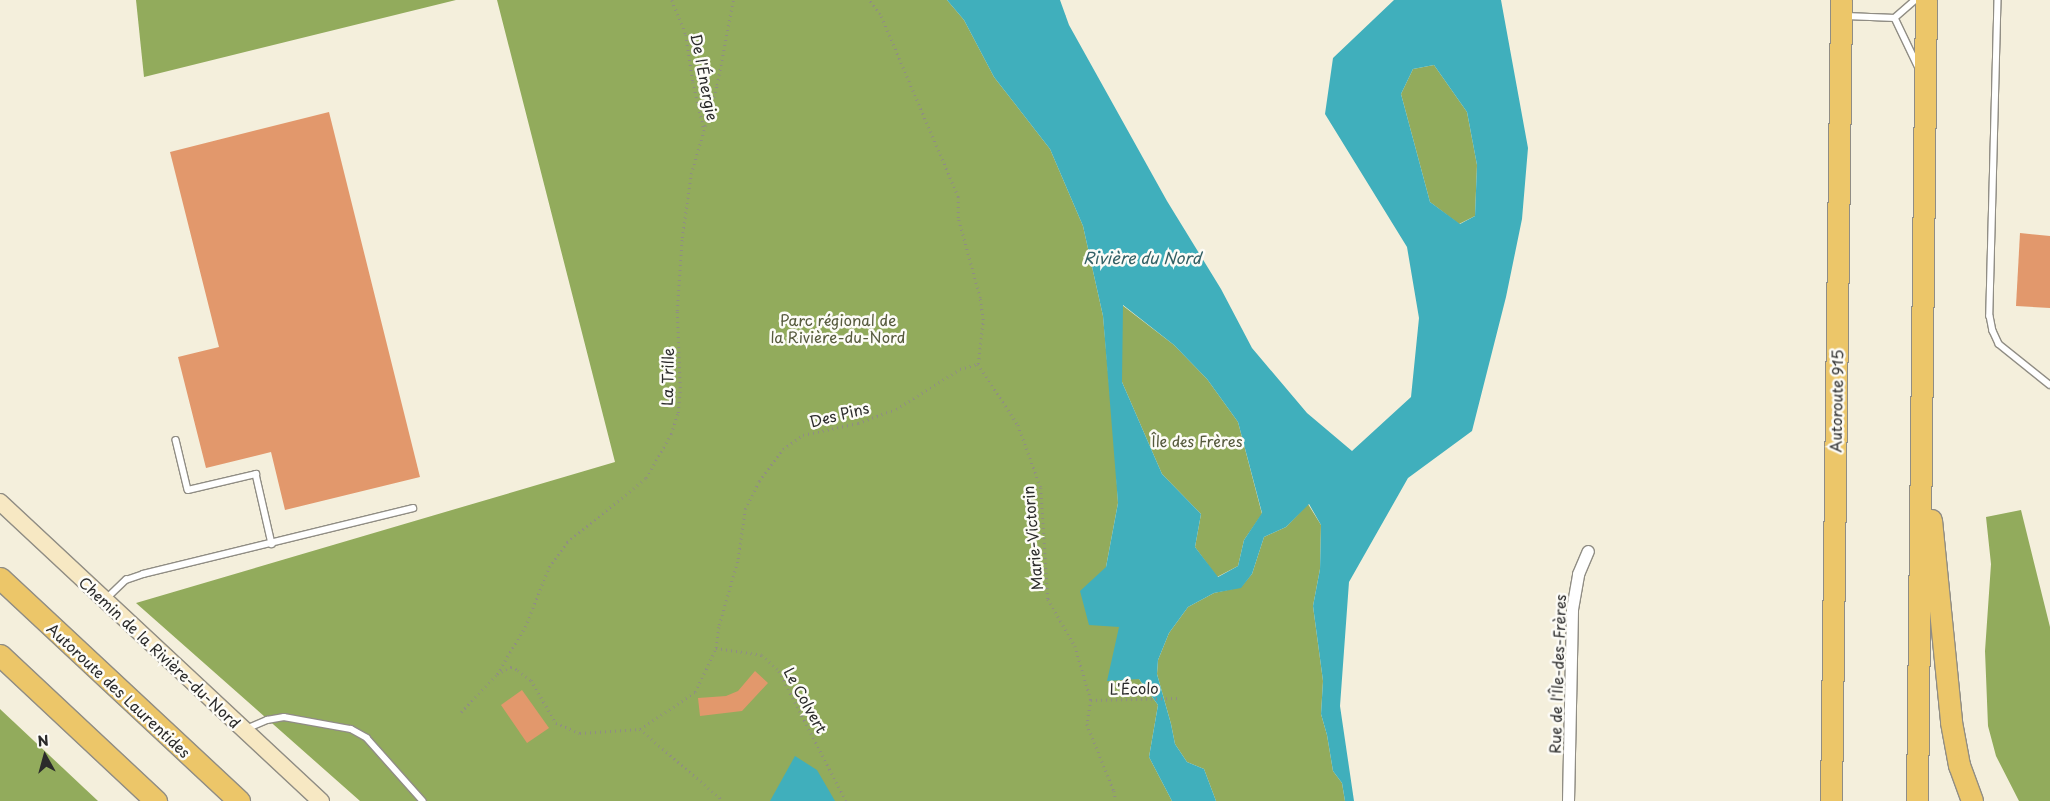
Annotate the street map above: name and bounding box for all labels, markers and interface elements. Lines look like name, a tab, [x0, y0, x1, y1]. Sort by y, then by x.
street label: De l'Énergie	[688, 32, 722, 122]
water label: Rivière du Nord	[1082, 247, 1202, 267]
park label: Parc régional de la Rivière-du-Nord	[770, 310, 906, 345]
street label: La Trille	[657, 348, 677, 406]
street label: Autoroute 915	[1826, 349, 1846, 453]
street label: Des Pins	[807, 398, 871, 430]
park label: Île des Frères	[1150, 432, 1244, 450]
street label: Marie-Victorin	[1018, 485, 1046, 591]
street label: Chemin de la Rivière-du-Nord	[75, 572, 245, 732]
street label: Rue de l'Île-des-Frères	[1545, 593, 1569, 755]
street label: Autoroute des Laurentides	[44, 619, 194, 761]
street label: Le Colvert	[780, 663, 832, 737]
street label: L'Écolo	[1109, 679, 1159, 697]
text: N	[36, 730, 50, 752]
north arrow	[20, 731, 70, 781]

